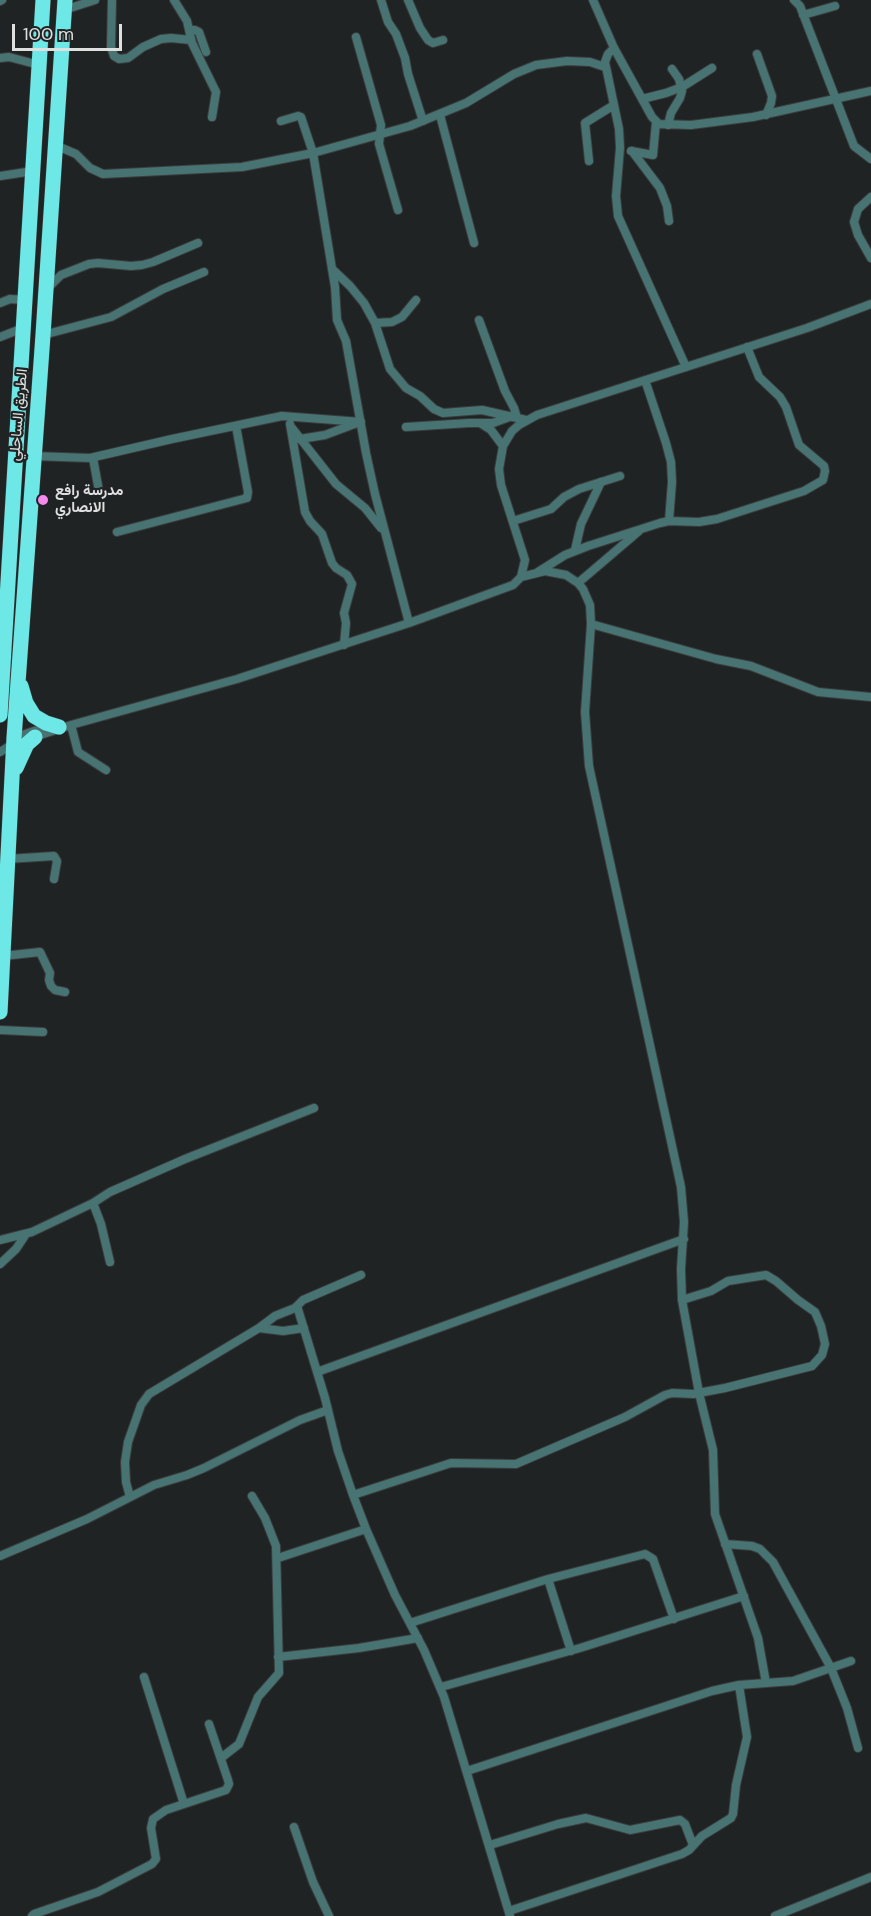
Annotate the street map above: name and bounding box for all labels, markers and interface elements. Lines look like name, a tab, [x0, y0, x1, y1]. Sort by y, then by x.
scale bar	[15, 12, 124, 50]
text: 100 m	[23, 22, 74, 46]
street label: الطريق الساحلي	[6, 368, 32, 462]
place label: مدرسة رافع الانصاري	[55, 482, 123, 517]
marker: مدرسة رافع الانصاري	[36, 493, 50, 507]

